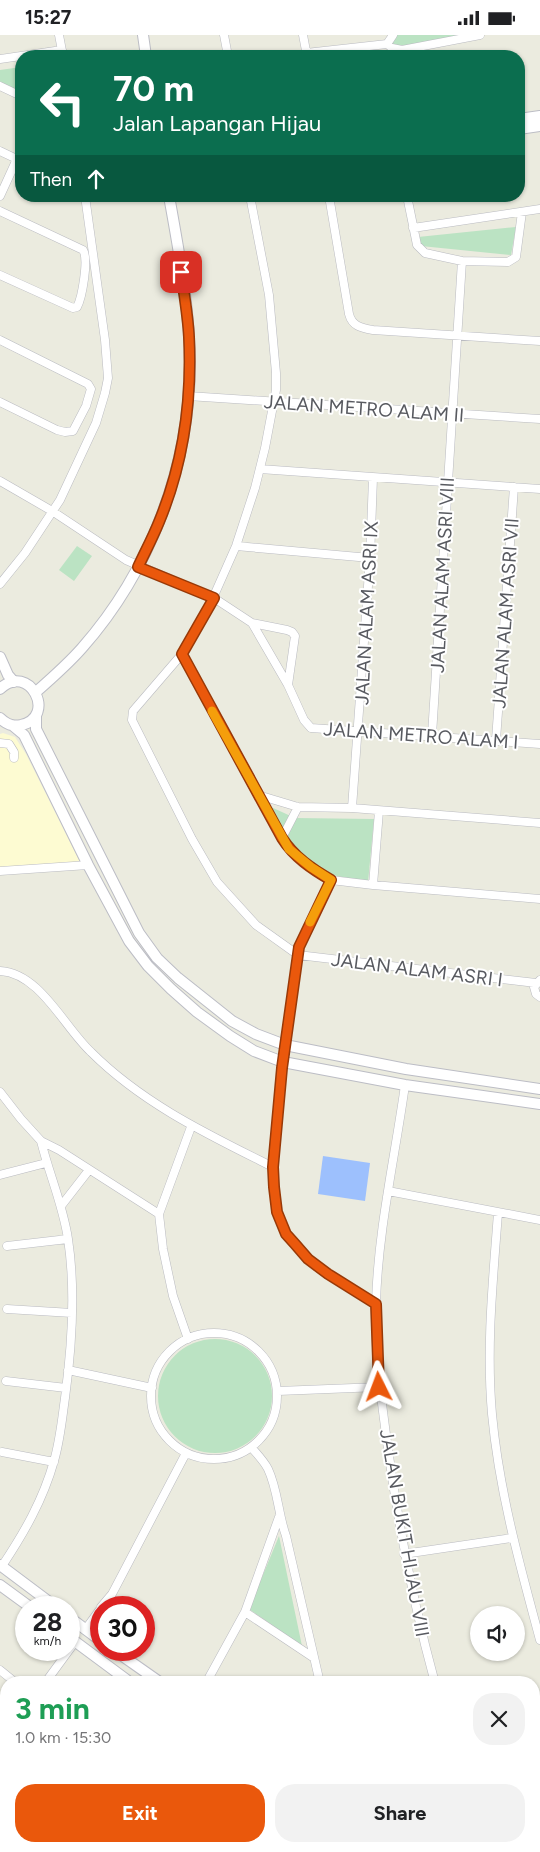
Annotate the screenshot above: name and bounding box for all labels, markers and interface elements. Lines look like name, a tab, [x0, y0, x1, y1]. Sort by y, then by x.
text: 15:27	[25, 6, 71, 29]
text: 70 m	[113, 68, 194, 110]
icon: left	[30, 70, 95, 135]
text: Jalan Lapangan Hijau	[113, 110, 321, 137]
icon: ahead	[82, 165, 110, 193]
text: Then	[30, 168, 72, 191]
pin	[160, 251, 202, 293]
icon: arrive	[167, 258, 195, 286]
street label: JALAN METRO ALAM II	[263, 390, 465, 427]
street label: JALAN ALAM ASRI VIII	[426, 477, 459, 674]
street label: JALAN ALAM ASRI VII	[487, 517, 524, 709]
street label: JALAN ALAM ASRI IX	[350, 520, 383, 706]
street label: JALAN METRO ALAM I	[323, 717, 519, 754]
street label: JALAN ALAM ASRI I	[330, 948, 504, 991]
position arrow	[352, 1360, 404, 1412]
street label: JALAN BUKIT HIJAU VIII	[375, 1427, 434, 1639]
speed limit sign: 30	[90, 1596, 155, 1661]
map controls	[470, 1606, 525, 1661]
button: sound	[470, 1606, 525, 1661]
text: 28	[33, 1607, 62, 1637]
text: km/h	[34, 1634, 61, 1648]
text: 3 min	[15, 1690, 90, 1727]
button: close	[473, 1693, 525, 1745]
text: 1.0 km · 15:30	[15, 1728, 111, 1747]
button: Exit	[15, 1784, 265, 1842]
button: Share	[275, 1784, 525, 1842]

